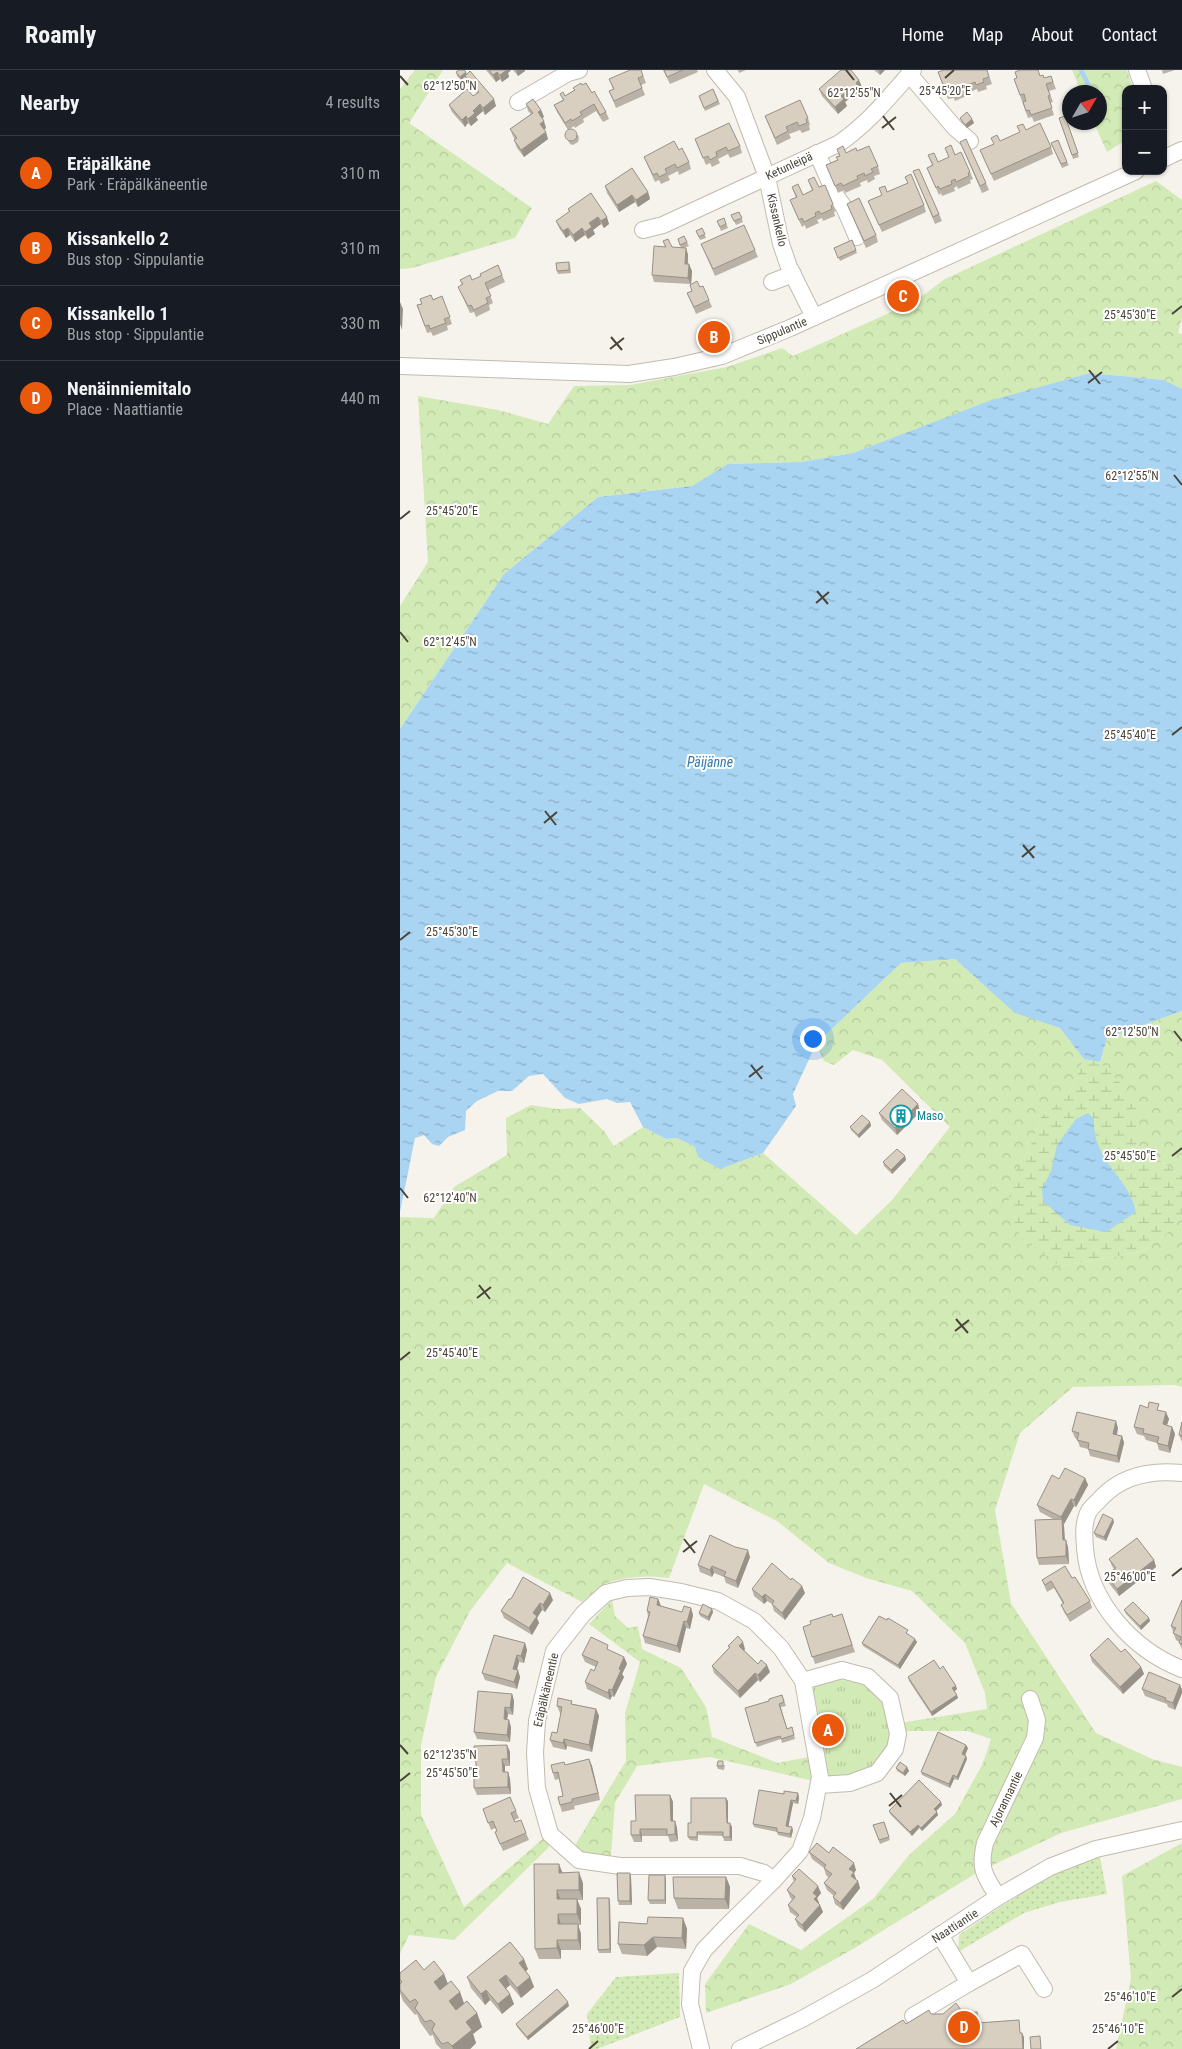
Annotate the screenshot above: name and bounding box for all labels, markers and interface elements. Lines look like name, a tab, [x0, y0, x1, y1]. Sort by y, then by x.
text: Roamly	[25, 21, 96, 49]
text: Home	[902, 24, 944, 45]
text: Map	[972, 24, 1003, 45]
text: About	[1031, 24, 1073, 45]
text: Contact	[1101, 24, 1157, 45]
text: 62°12'50"N	[423, 79, 477, 93]
text: 25°45'20"E	[919, 84, 971, 98]
north arrow	[1062, 85, 1107, 130]
map controls	[1122, 85, 1167, 175]
button: +	[1122, 85, 1167, 130]
text: 62°12'55"N	[827, 86, 881, 100]
text: Nearby	[20, 91, 79, 115]
text: 4 results	[325, 93, 380, 112]
button: −	[1122, 130, 1167, 175]
street label: Ketunleipä	[763, 149, 815, 183]
text: Eräpälkäne	[67, 152, 151, 175]
text: A	[31, 164, 41, 183]
text: 310 m	[341, 164, 380, 183]
text: Park · Eräpälkäneentie	[67, 175, 207, 194]
street label: Kissankello	[764, 192, 790, 248]
text: Kissankello 2	[67, 227, 169, 250]
text: B	[32, 239, 40, 258]
text: 310 m	[341, 239, 380, 258]
text: Bus stop · Sippulantie	[67, 250, 204, 269]
pin: C	[887, 277, 919, 315]
text: Kissankello 1	[67, 302, 169, 325]
text: 25°45'30"E	[1104, 308, 1156, 322]
text: C	[31, 314, 41, 333]
text: 330 m	[341, 314, 380, 333]
street label: Sippulantie	[755, 314, 809, 348]
pin: B	[698, 318, 730, 356]
text: Bus stop · Sippulantie	[67, 325, 204, 344]
text: Nenäinniemitalo	[67, 377, 191, 400]
text: D	[31, 389, 41, 408]
text: 440 m	[341, 389, 380, 408]
text: Place · Naattiantie	[67, 400, 183, 419]
text: 62°12'55"N	[1105, 469, 1159, 483]
text: 25°45'20"E	[426, 504, 478, 518]
text: 62°12'45"N	[423, 635, 477, 649]
text: 25°45'40"E	[1104, 728, 1156, 742]
water label: Päijänne	[687, 754, 733, 770]
text: 25°45'30"E	[426, 925, 478, 939]
text: 62°12'50"N	[1105, 1025, 1159, 1039]
your location	[800, 1026, 826, 1052]
building icon: Maso	[889, 1104, 913, 1128]
place label: Maso	[917, 1109, 943, 1123]
text: 25°45'50"E	[1104, 1149, 1156, 1163]
text: 62°12'40"N	[423, 1191, 477, 1205]
text: 25°45'40"E	[426, 1346, 478, 1360]
text: 25°46'00"E	[1104, 1570, 1156, 1584]
street label: Eräpälkäneentie	[531, 1651, 561, 1728]
pin: A	[812, 1711, 844, 1749]
text: 62°12'35"N	[423, 1748, 477, 1762]
text: 25°45'50"E	[426, 1766, 478, 1780]
street label: Ajorannantie	[987, 1769, 1026, 1829]
street label: Naattiantie	[929, 1906, 981, 1946]
text: 25°46'10"E	[1104, 1990, 1156, 2004]
pin: D	[948, 2008, 980, 2046]
text: 25°46'00"E	[572, 2022, 624, 2036]
text: 25°46'10"E	[1092, 2022, 1144, 2036]

